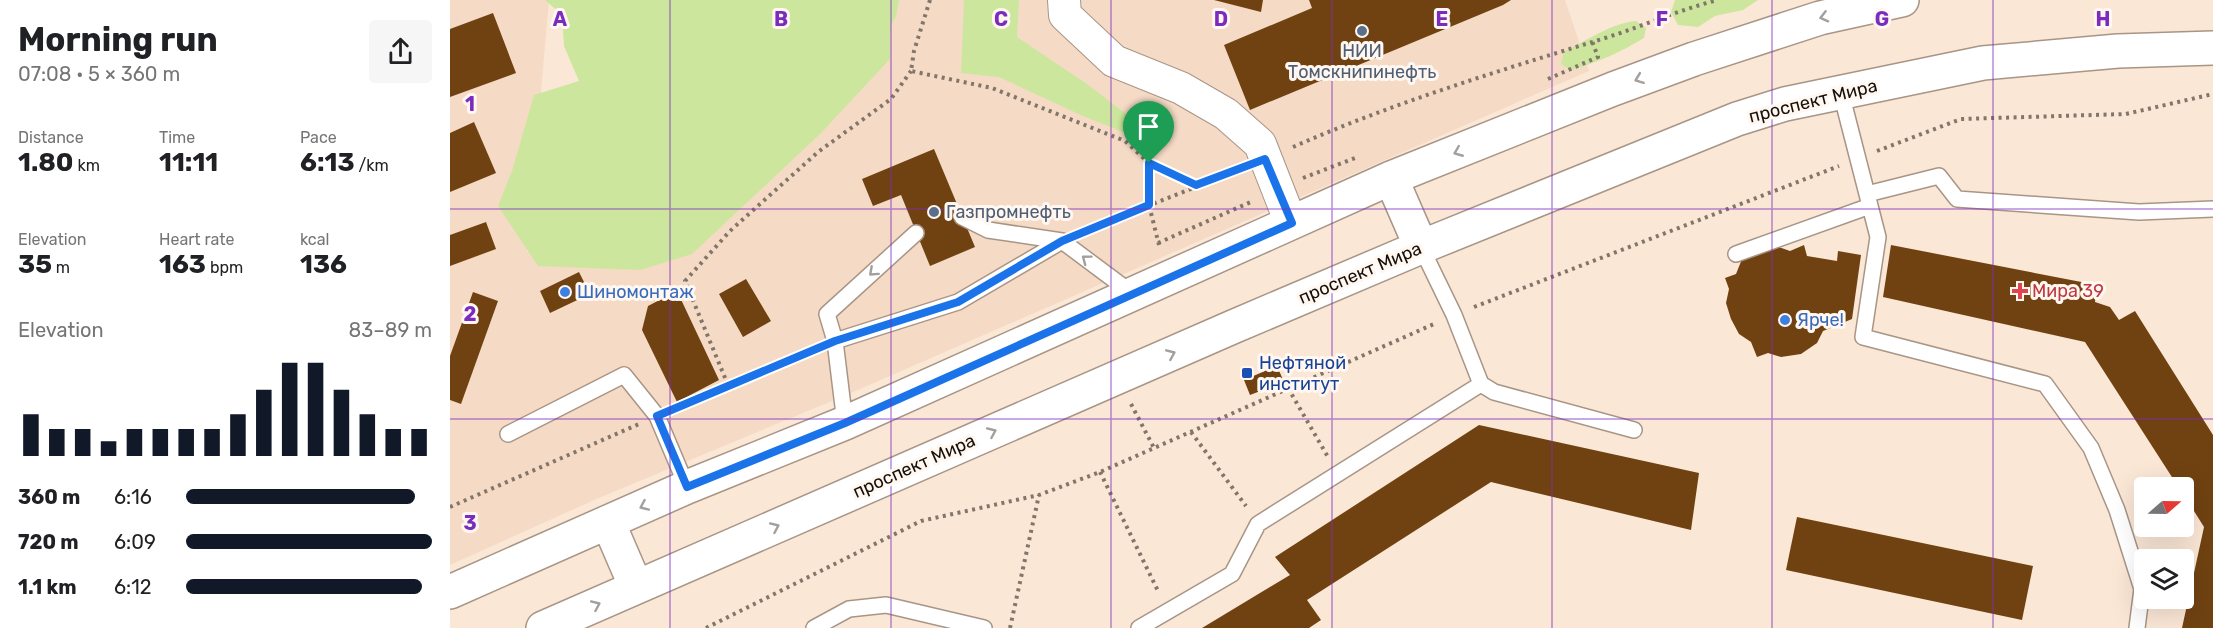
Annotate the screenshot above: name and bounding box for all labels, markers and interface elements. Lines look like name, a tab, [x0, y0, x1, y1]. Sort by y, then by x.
text: A	[553, 7, 568, 31]
text: B	[774, 7, 788, 31]
text: C	[994, 7, 1008, 31]
text: D	[1214, 7, 1228, 31]
text: E	[1436, 7, 1448, 31]
text: F	[1656, 7, 1668, 31]
text: G	[1875, 7, 1889, 31]
text: H	[2096, 7, 2110, 31]
one-way arrow	[1819, 10, 1829, 23]
text: Morning run	[18, 20, 218, 59]
button: share	[369, 20, 432, 83]
marker: НИИ Томскнипинефть	[1355, 24, 1369, 38]
place label: НИИ Томскнипинефть	[1288, 40, 1436, 83]
text: 07:08 · 5 × 360 m	[18, 62, 180, 86]
one-way arrow	[1634, 72, 1645, 85]
street label: проспект Мира	[1746, 74, 1880, 128]
text: 1	[465, 92, 475, 116]
pin	[1123, 101, 1174, 163]
icon: arrive	[1132, 110, 1165, 143]
text: Distance	[18, 128, 84, 147]
text: Time	[159, 128, 195, 147]
text: Pace	[300, 128, 337, 147]
one-way arrow	[1453, 145, 1464, 157]
text: 1.80	[18, 147, 73, 178]
text: 11:11	[159, 147, 218, 178]
text: 6:13	[300, 147, 355, 178]
text: km	[73, 156, 100, 175]
text: /km	[355, 156, 389, 175]
place label: Газпромнефть	[946, 201, 1071, 223]
marker: Газпромнефть	[927, 205, 941, 219]
text: Elevation	[18, 230, 87, 249]
text: Heart rate	[159, 230, 234, 249]
text: kcal	[300, 230, 329, 249]
street label: проспект Мира	[1295, 237, 1425, 309]
text: 35	[18, 249, 52, 280]
text: 163	[159, 249, 206, 280]
text: 136	[300, 249, 347, 280]
one-way arrow	[1082, 255, 1093, 266]
text: m	[52, 258, 70, 277]
text: bpm	[206, 258, 243, 277]
one-way arrow	[869, 265, 880, 276]
place label: Мира 39	[2032, 280, 2104, 302]
place label: Шиномонтаж	[577, 281, 694, 303]
marker: Мира 39	[2013, 284, 2027, 298]
marker: Шиномонтаж	[558, 285, 572, 299]
text: 2	[464, 302, 477, 326]
place label: Ярче!	[1797, 309, 1844, 331]
marker: Ярче!	[1778, 313, 1792, 327]
text: Elevation	[18, 318, 104, 342]
text: 83–89 m	[349, 318, 432, 342]
one-way arrow	[1165, 349, 1176, 361]
place label: Нефтяной институт	[1259, 352, 1346, 395]
marker: Нефтяной институт	[1240, 366, 1254, 380]
one-way arrow	[986, 427, 997, 439]
street label: проспект Мира	[849, 429, 979, 503]
north arrow	[2134, 477, 2194, 537]
map controls	[2134, 477, 2194, 609]
text: 360 m	[18, 485, 80, 509]
text: 6:16	[114, 485, 152, 509]
one-way arrow	[640, 499, 651, 511]
text: 3	[463, 511, 477, 535]
one-way arrow	[769, 522, 780, 534]
text: 720 m	[18, 530, 79, 554]
text: 6:09	[114, 530, 156, 554]
button: layers	[2134, 549, 2194, 609]
text: 1.1 km	[18, 575, 77, 599]
text: 6:12	[114, 575, 151, 599]
one-way arrow	[590, 600, 601, 612]

